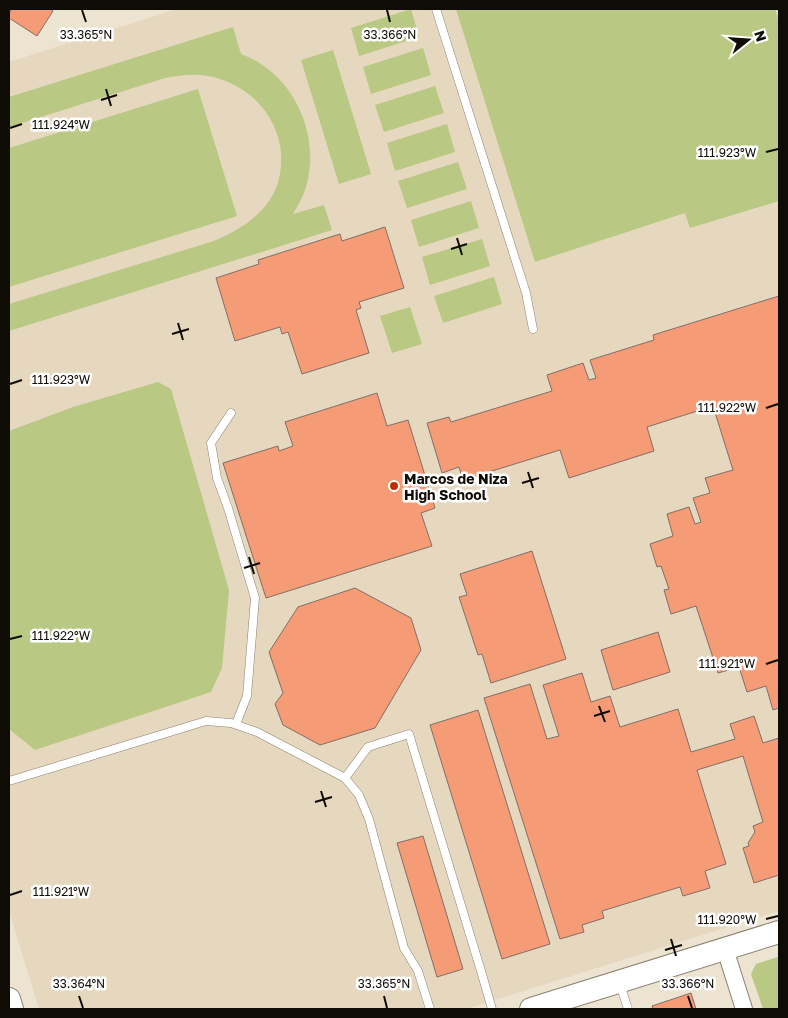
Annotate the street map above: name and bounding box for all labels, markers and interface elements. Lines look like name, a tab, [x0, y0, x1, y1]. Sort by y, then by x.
north arrow	[723, 15, 773, 65]
text: 33.365°N	[60, 27, 112, 42]
text: 33.366°N	[364, 27, 416, 42]
text: N	[751, 28, 771, 44]
text: 111.924°W	[32, 117, 91, 132]
text: 111.923°W	[698, 145, 757, 160]
text: 111.923°W	[32, 372, 91, 387]
text: 111.922°W	[698, 400, 757, 415]
place label: Marcos de Niza High School	[404, 470, 508, 503]
marker: Marcos de Niza High School	[388, 480, 400, 492]
text: 111.922°W	[32, 628, 91, 643]
text: 111.921°W	[699, 656, 756, 671]
text: 111.921°W	[33, 884, 90, 899]
text: 111.920°W	[698, 912, 757, 927]
text: 33.364°N	[53, 976, 105, 991]
text: 33.365°N	[358, 976, 410, 991]
text: 33.366°N	[662, 976, 714, 991]

